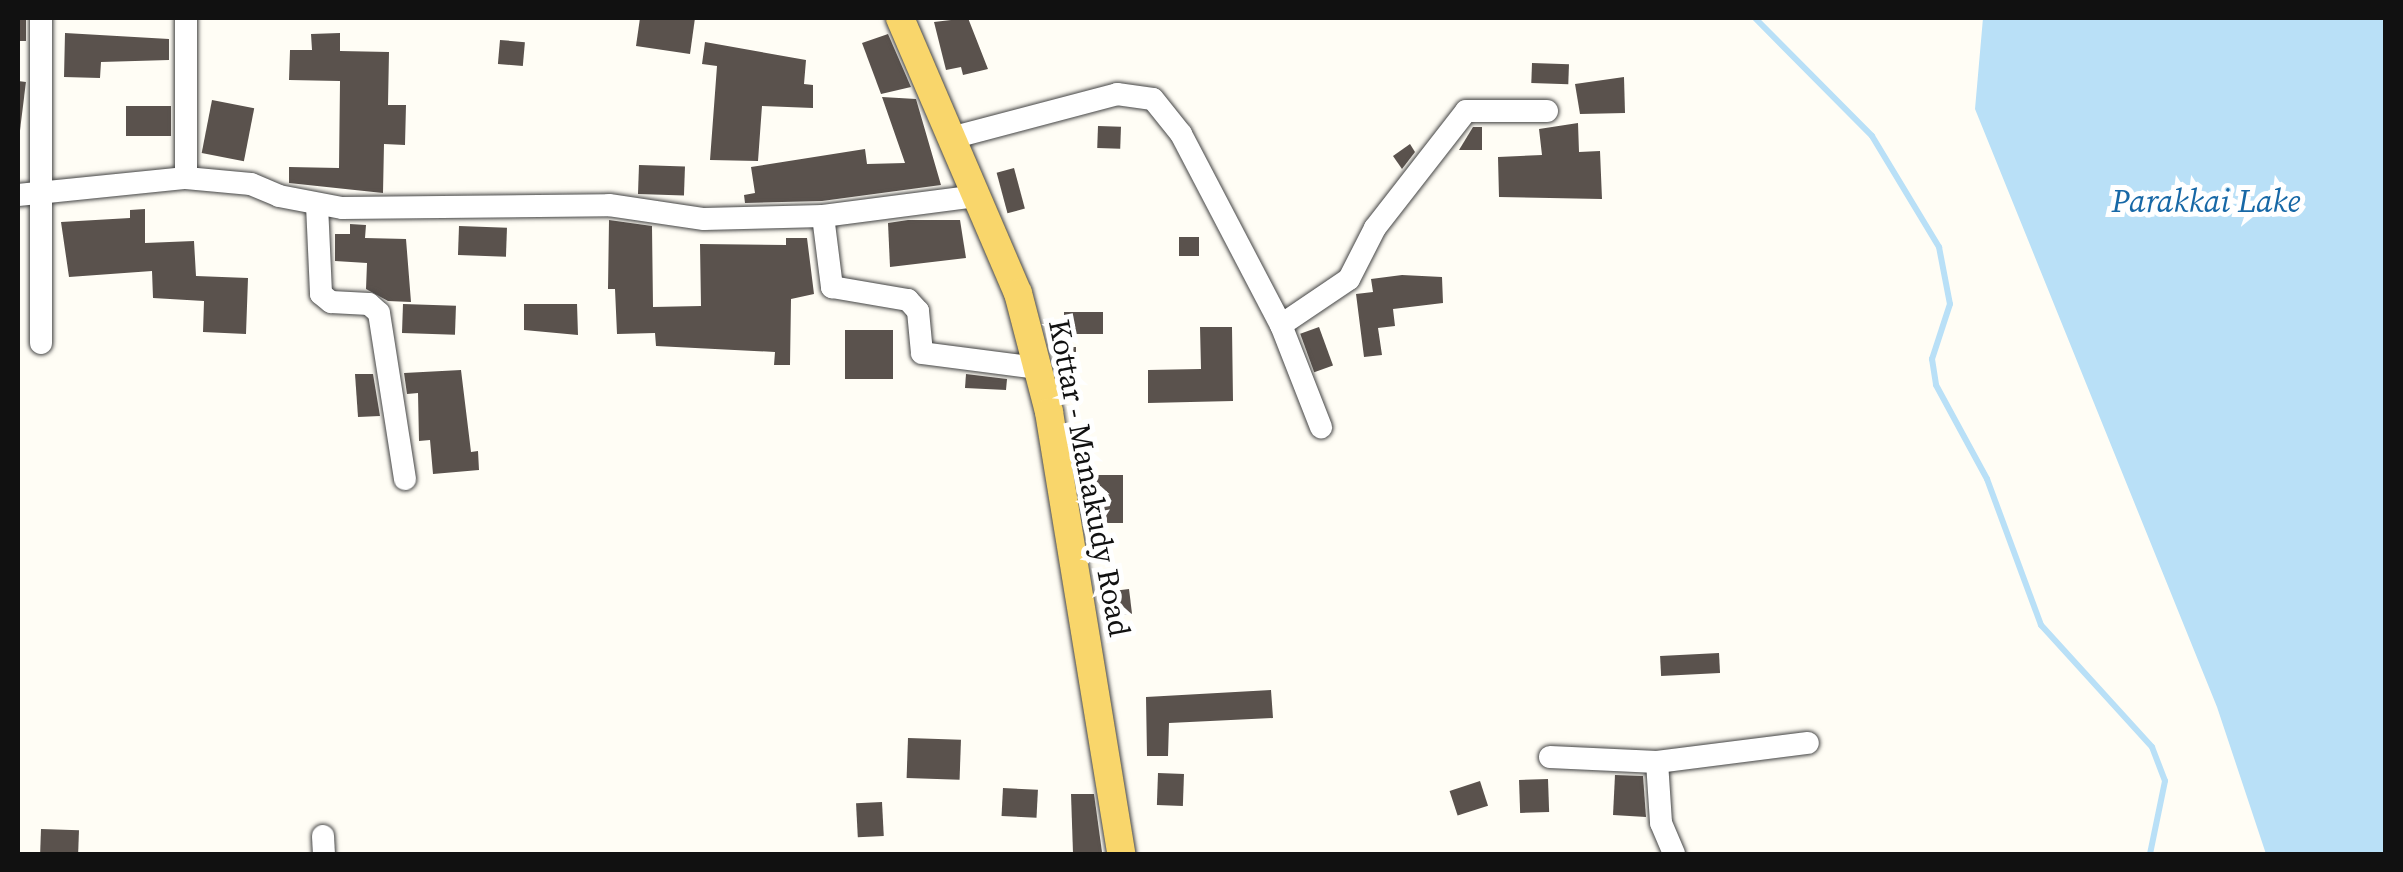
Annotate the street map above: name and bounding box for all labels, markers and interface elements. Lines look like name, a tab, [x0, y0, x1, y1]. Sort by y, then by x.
water label: Parakkai Lake	[2112, 182, 2300, 220]
street label: Kottar - Manakudy Road	[1041, 316, 1137, 640]

